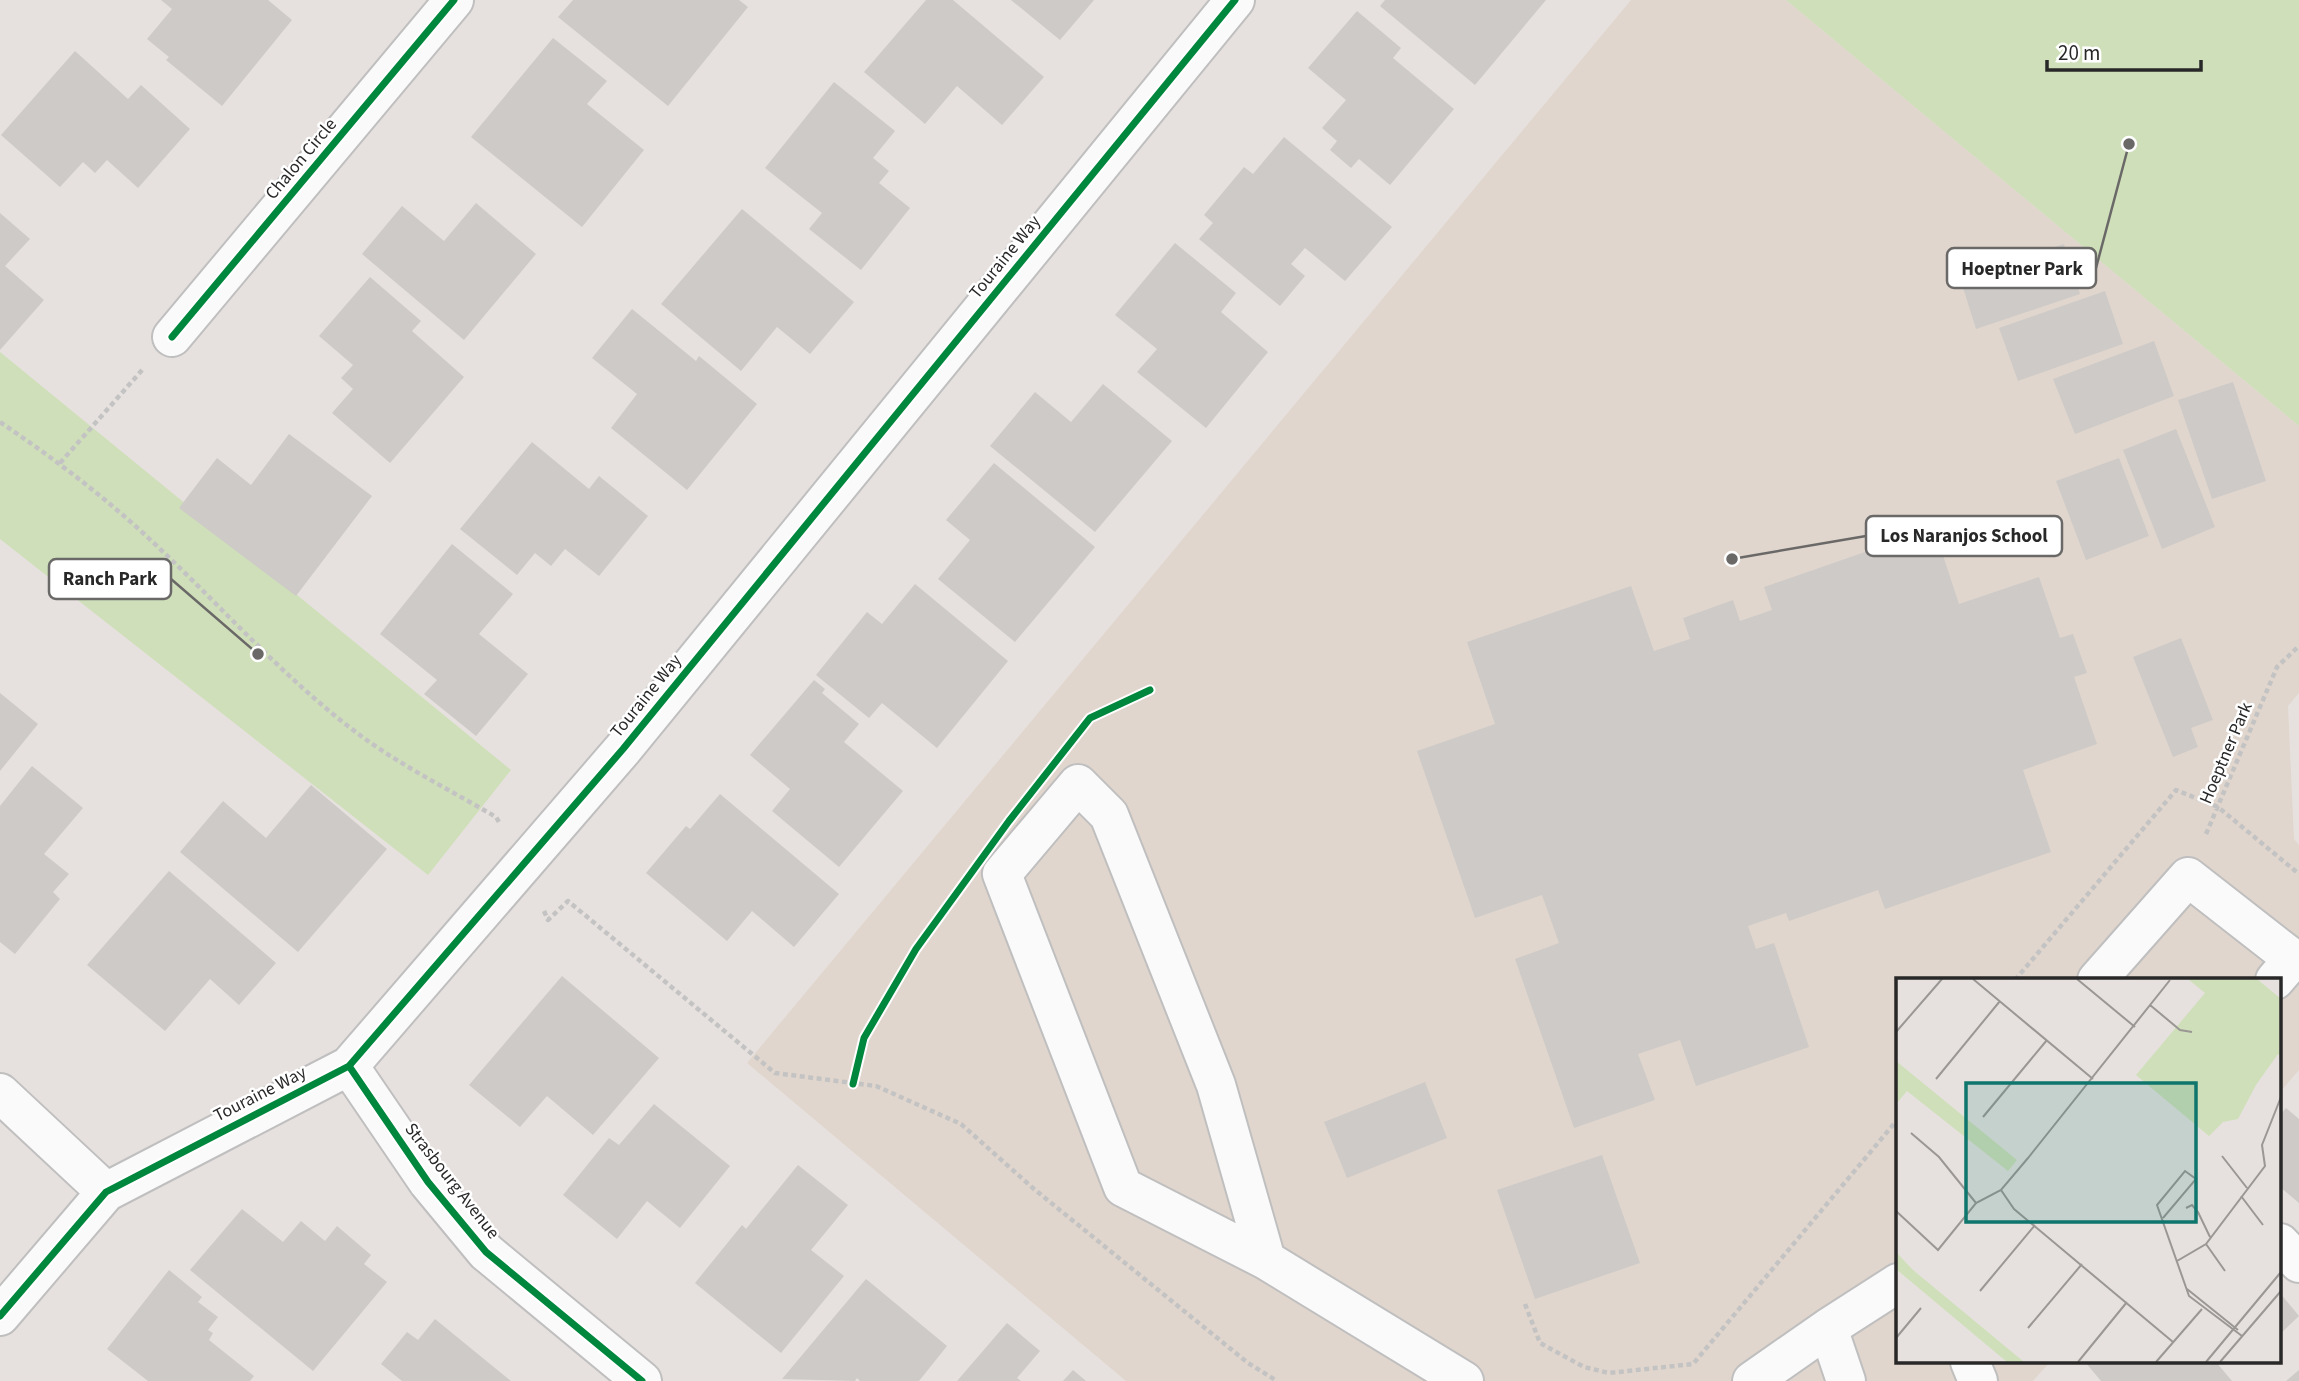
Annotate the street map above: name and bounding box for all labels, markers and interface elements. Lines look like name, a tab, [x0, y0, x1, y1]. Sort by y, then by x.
scale bar	[2047, 28, 2201, 72]
text: 20 m	[2058, 38, 2100, 68]
street label: Chalon Circle	[259, 113, 343, 205]
street label: Touraine Way	[963, 209, 1047, 304]
callout: Hoeptner Park	[1947, 248, 2096, 288]
text: Hoeptner Park	[1961, 256, 2083, 283]
callout: Los Naranjos School	[1866, 516, 2062, 556]
text: Los Naranjos School	[1880, 523, 2048, 550]
callout: Ranch Park	[49, 559, 171, 599]
text: Ranch Park	[63, 566, 158, 593]
street label: Touraine Way	[604, 648, 688, 743]
street label: Hoeptner Park	[2193, 698, 2259, 808]
inset map	[1896, 978, 2282, 1364]
street label: Touraine Way	[209, 1060, 311, 1128]
street label: Strasbourg Avenue	[399, 1118, 505, 1244]

